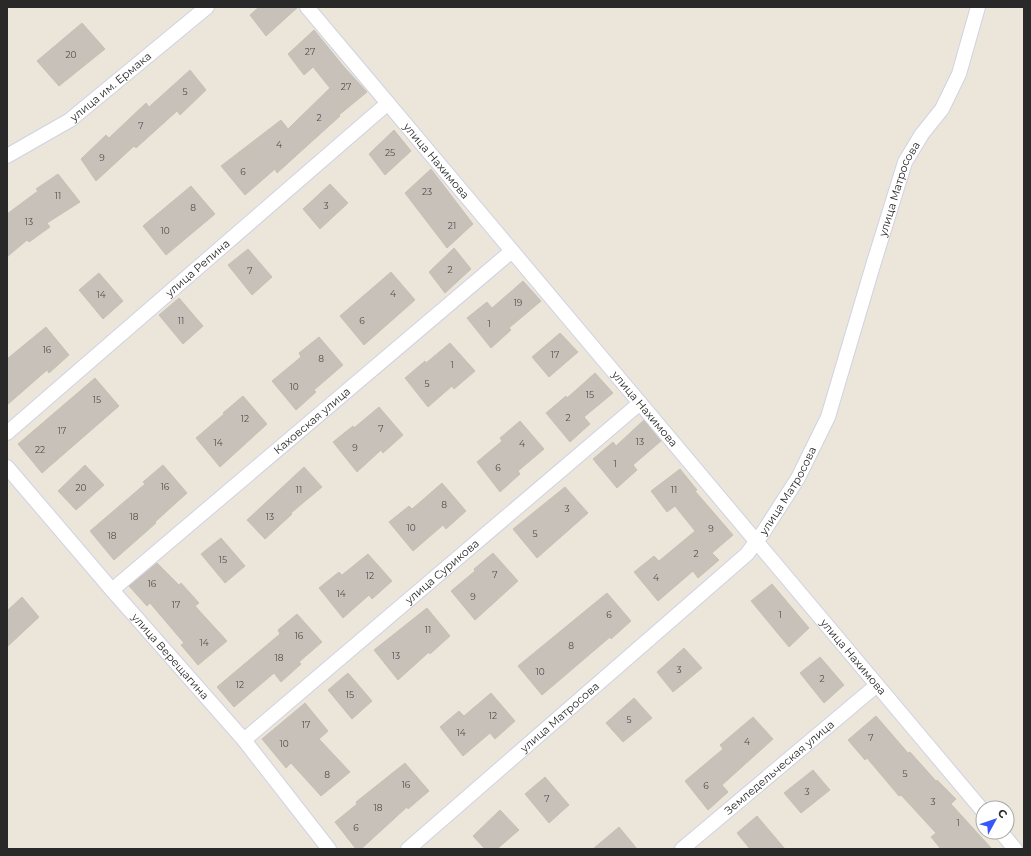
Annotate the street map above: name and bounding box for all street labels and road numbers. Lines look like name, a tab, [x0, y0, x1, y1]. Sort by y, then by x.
street label: улица им. Ермака	[66, 49, 154, 125]
street label: улица Нахимова	[400, 119, 472, 202]
street label: улица Матросова	[875, 139, 923, 239]
street label: улица Репина	[162, 236, 233, 300]
street label: улица Нахимова	[608, 367, 681, 450]
street label: Каховская улица	[271, 384, 353, 457]
street label: улица Матросова	[756, 444, 819, 538]
street label: улица Сурикова	[401, 536, 482, 608]
street label: улица Верещагина	[128, 610, 212, 702]
street label: улица Нахимова	[817, 615, 889, 698]
street label: улица Матросова	[516, 679, 602, 756]
street label: Земледельческая улица	[721, 717, 837, 817]

